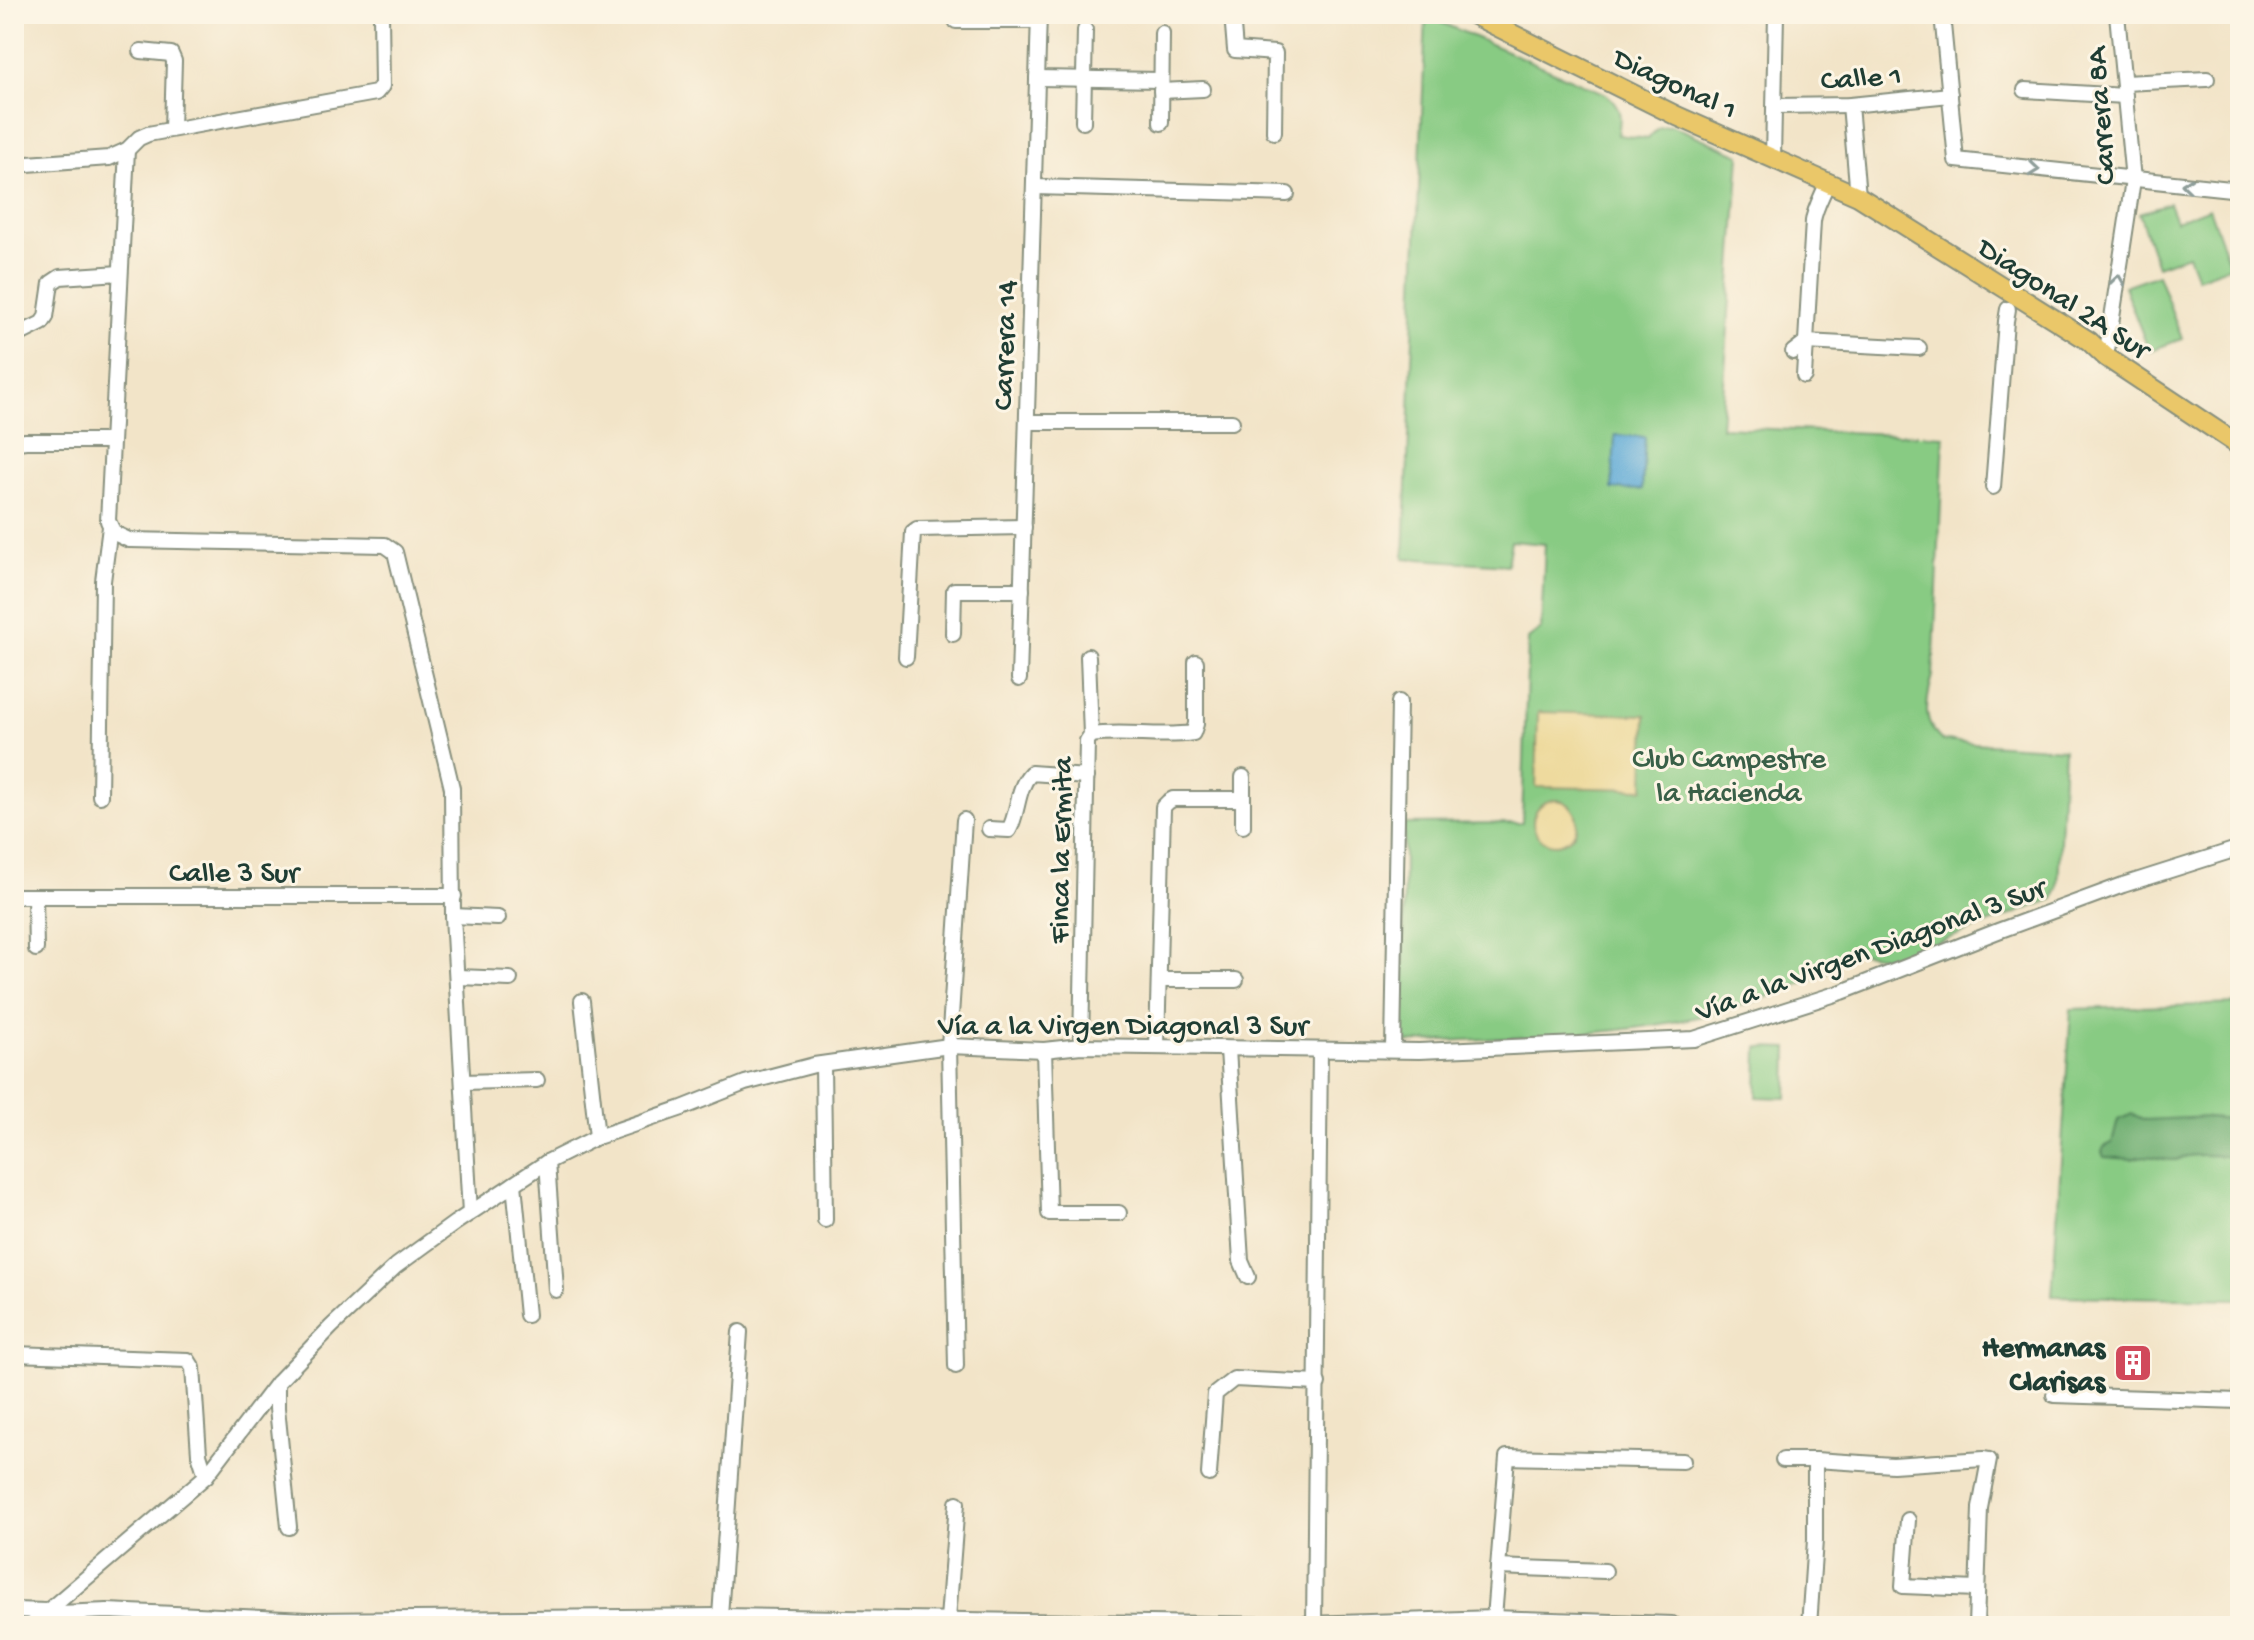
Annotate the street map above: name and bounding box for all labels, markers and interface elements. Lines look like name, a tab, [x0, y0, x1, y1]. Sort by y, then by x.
street label: Diagonal 1	[1605, 41, 1741, 130]
street label: Carrera 8A	[2081, 44, 2126, 186]
street label: Calle 1	[1820, 60, 1903, 101]
one-way arrow	[2028, 160, 2041, 177]
one-way arrow	[2180, 177, 2193, 194]
street label: Diagonal 2A Sur	[1968, 231, 2157, 371]
one-way arrow	[2109, 273, 2126, 287]
street label: Carrera 14	[988, 279, 1027, 411]
park label: Club Campestre la Hacienda	[1632, 744, 1826, 813]
street label: Finca la Ermita	[1044, 755, 1083, 945]
street label: Calle 3 Sur	[169, 858, 301, 893]
street label: Vía a la Virgen Diagonal 3 Sur	[1691, 872, 2054, 1032]
street label: Vía a la Virgen Diagonal 3 Sur	[937, 1011, 1310, 1046]
place label: Hermanas Clarisas	[1982, 1333, 2107, 1402]
building icon: Hermanas Clarisas	[2112, 1342, 2154, 1384]

